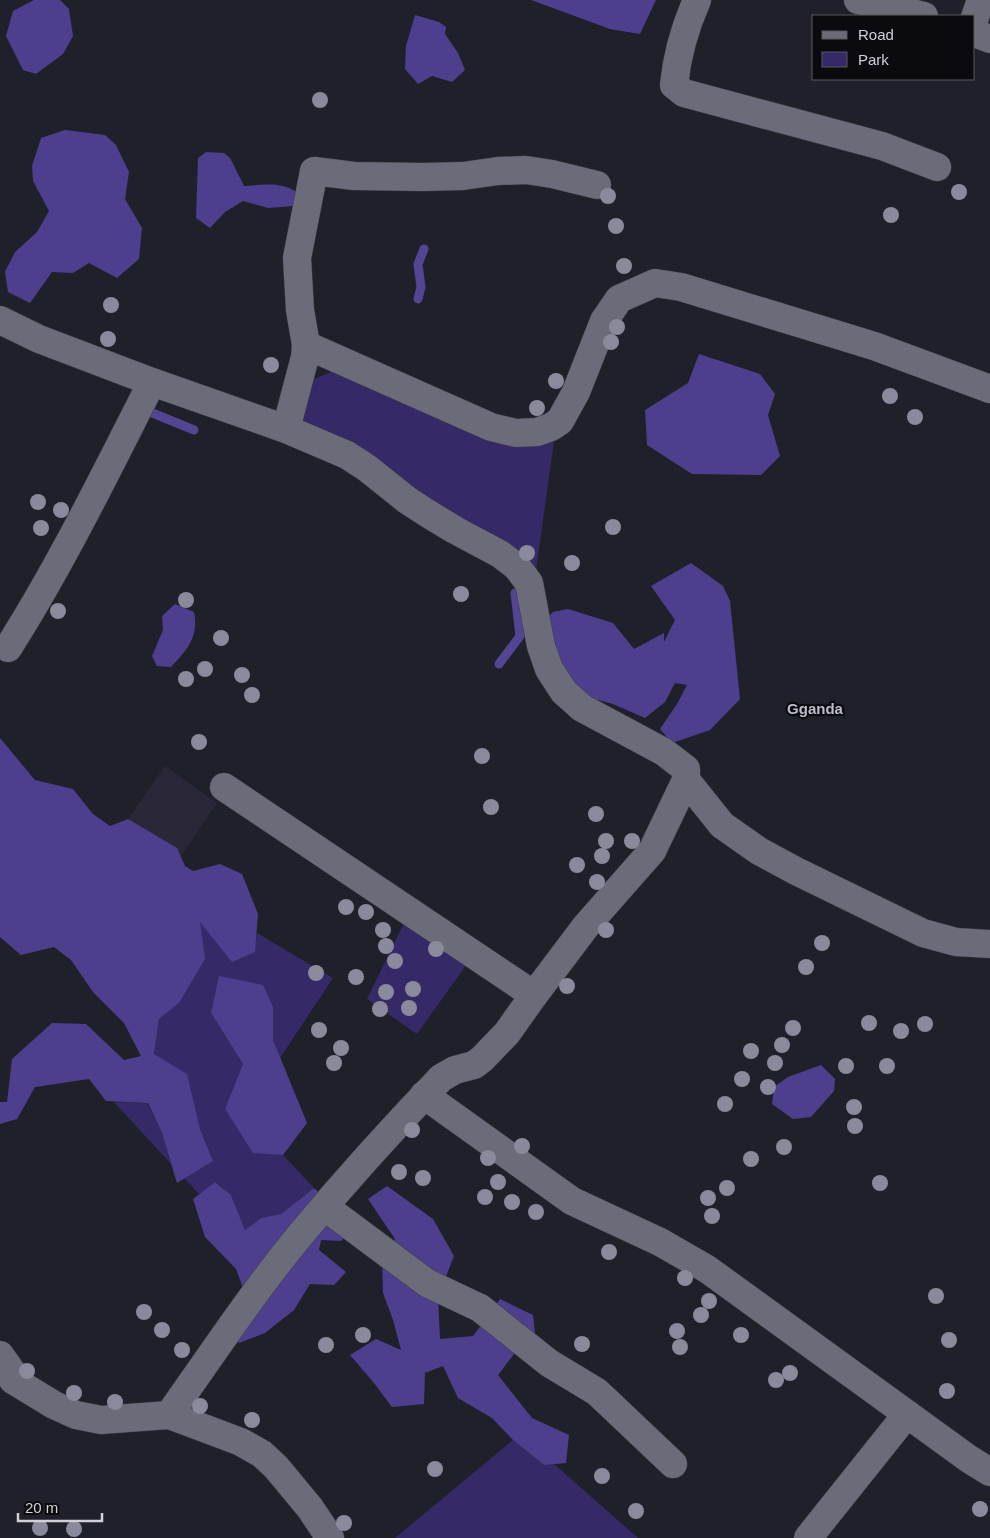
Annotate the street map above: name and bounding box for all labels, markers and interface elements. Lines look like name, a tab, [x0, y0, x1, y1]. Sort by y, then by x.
legend	[812, 15, 975, 80]
text: Road	[858, 26, 894, 43]
text: Park	[858, 51, 889, 68]
district label: Gganda	[787, 700, 844, 717]
scale bar	[18, 1490, 101, 1522]
text: 20 m	[25, 1499, 58, 1516]

